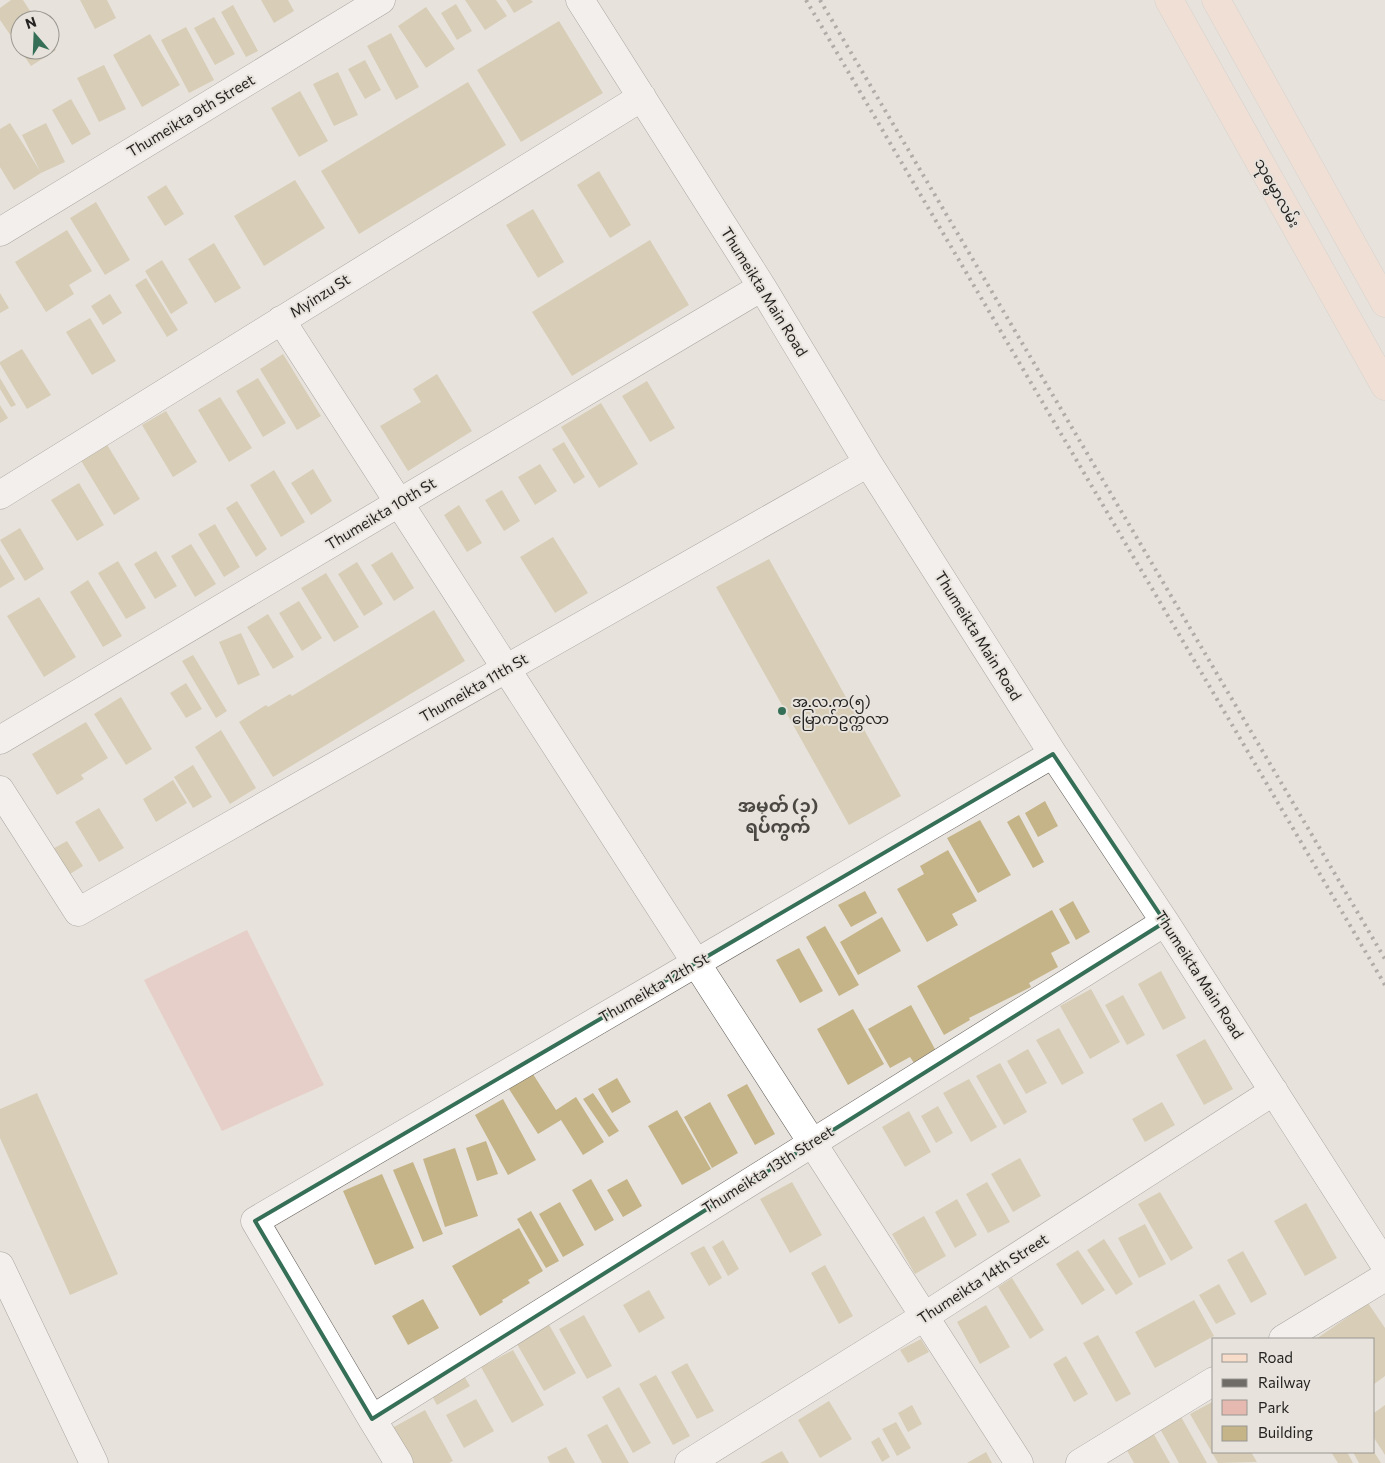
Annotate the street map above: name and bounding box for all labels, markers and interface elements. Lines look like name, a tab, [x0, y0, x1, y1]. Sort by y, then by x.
north arrow	[10, 10, 60, 60]
text: N	[23, 12, 38, 32]
street label: Thumeikta 9th Street	[123, 70, 258, 160]
street label: သုဓမ္မာလမ်း	[1248, 155, 1304, 232]
street label: Thumeikta Main Road	[718, 224, 812, 359]
street label: Myinzu St	[286, 270, 353, 321]
street label: Thumeikta 10th St	[322, 473, 439, 553]
street label: Thumeikta Main Road	[932, 568, 1026, 703]
street label: Thumeikta 11th St	[416, 649, 531, 725]
place label: အ.လ.က(၅) မြောက်ဥက္ကလာ	[792, 692, 889, 731]
marker: အ.လ.က(၅) မြောက်ဥက္ကလာ	[776, 705, 788, 717]
district label: အမှတ် (၁) ရပ်ကွက်	[738, 794, 818, 841]
street label: Thumeikta Main Road	[1152, 907, 1248, 1042]
street label: Thumeikta 12th St	[595, 948, 712, 1026]
street label: Thumeikta 13th Street	[698, 1121, 836, 1217]
street label: Thumeikta 14th Street	[914, 1229, 1051, 1327]
legend	[1212, 1338, 1375, 1453]
text: Road	[1258, 1348, 1293, 1366]
text: Railway	[1258, 1373, 1311, 1391]
text: Park	[1258, 1398, 1289, 1416]
text: Building	[1258, 1423, 1313, 1441]

